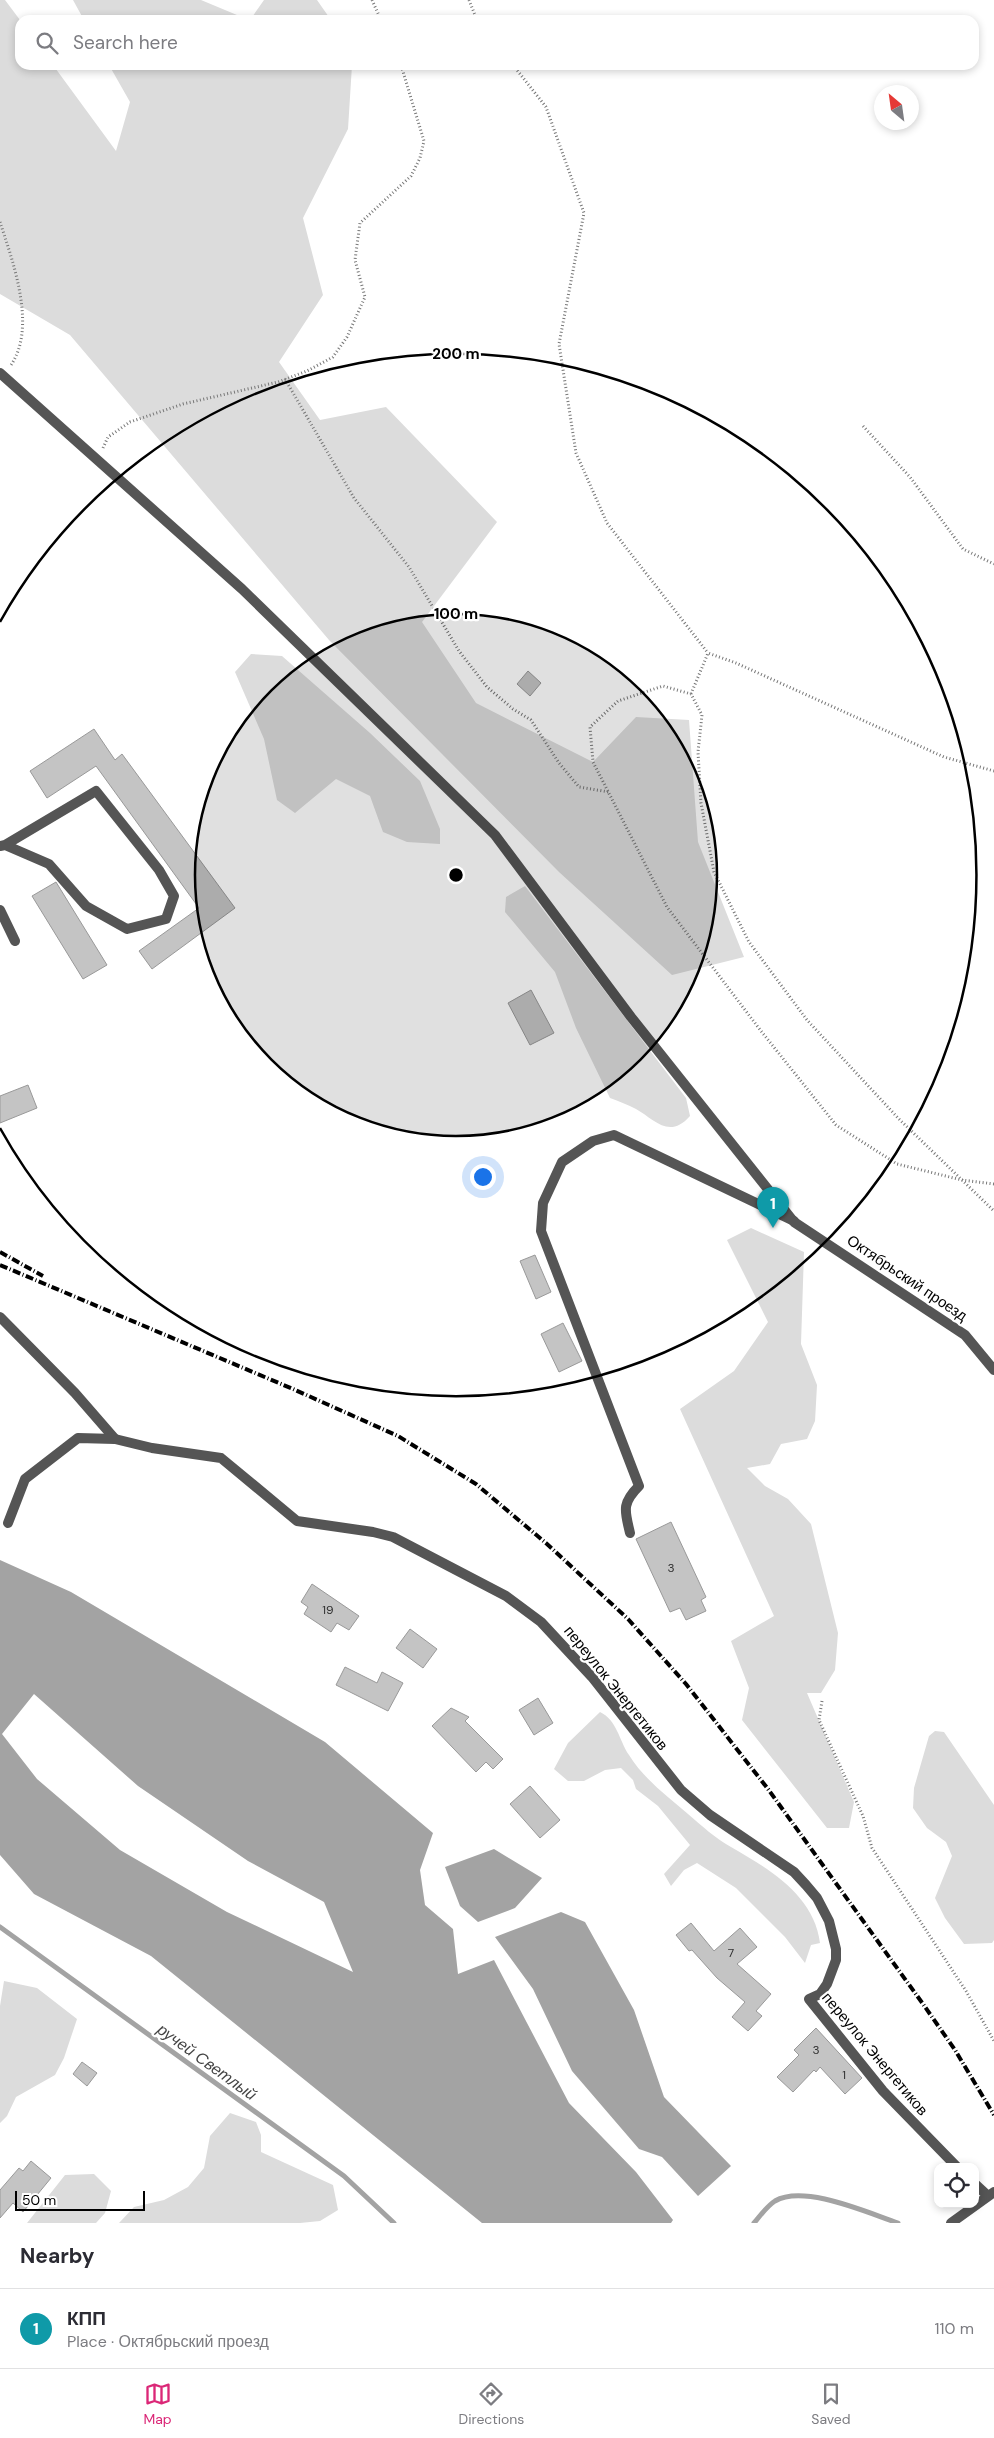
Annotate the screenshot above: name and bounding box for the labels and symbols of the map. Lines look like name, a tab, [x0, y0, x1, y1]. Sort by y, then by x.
north arrow	[874, 85, 919, 130]
text: 200 m	[432, 344, 480, 364]
text: 100 m	[434, 604, 478, 624]
centre of rings	[447, 866, 465, 884]
your location	[470, 1164, 496, 1190]
pin: 1	[757, 1187, 789, 1228]
street label: Октябрьский проезд	[843, 1230, 971, 1326]
house number: 3	[667, 1560, 675, 1576]
house number: 19	[322, 1602, 334, 1618]
street label: переулок Энергетиков	[559, 1621, 673, 1755]
house number: 7	[728, 1945, 734, 1961]
street label: переулок Энергетиков	[818, 1988, 932, 2120]
water label: ручей Светлый	[152, 2018, 261, 2105]
house number: 3	[812, 2042, 820, 2058]
house number: 1	[842, 2067, 846, 2083]
scale bar	[15, 2188, 145, 2211]

